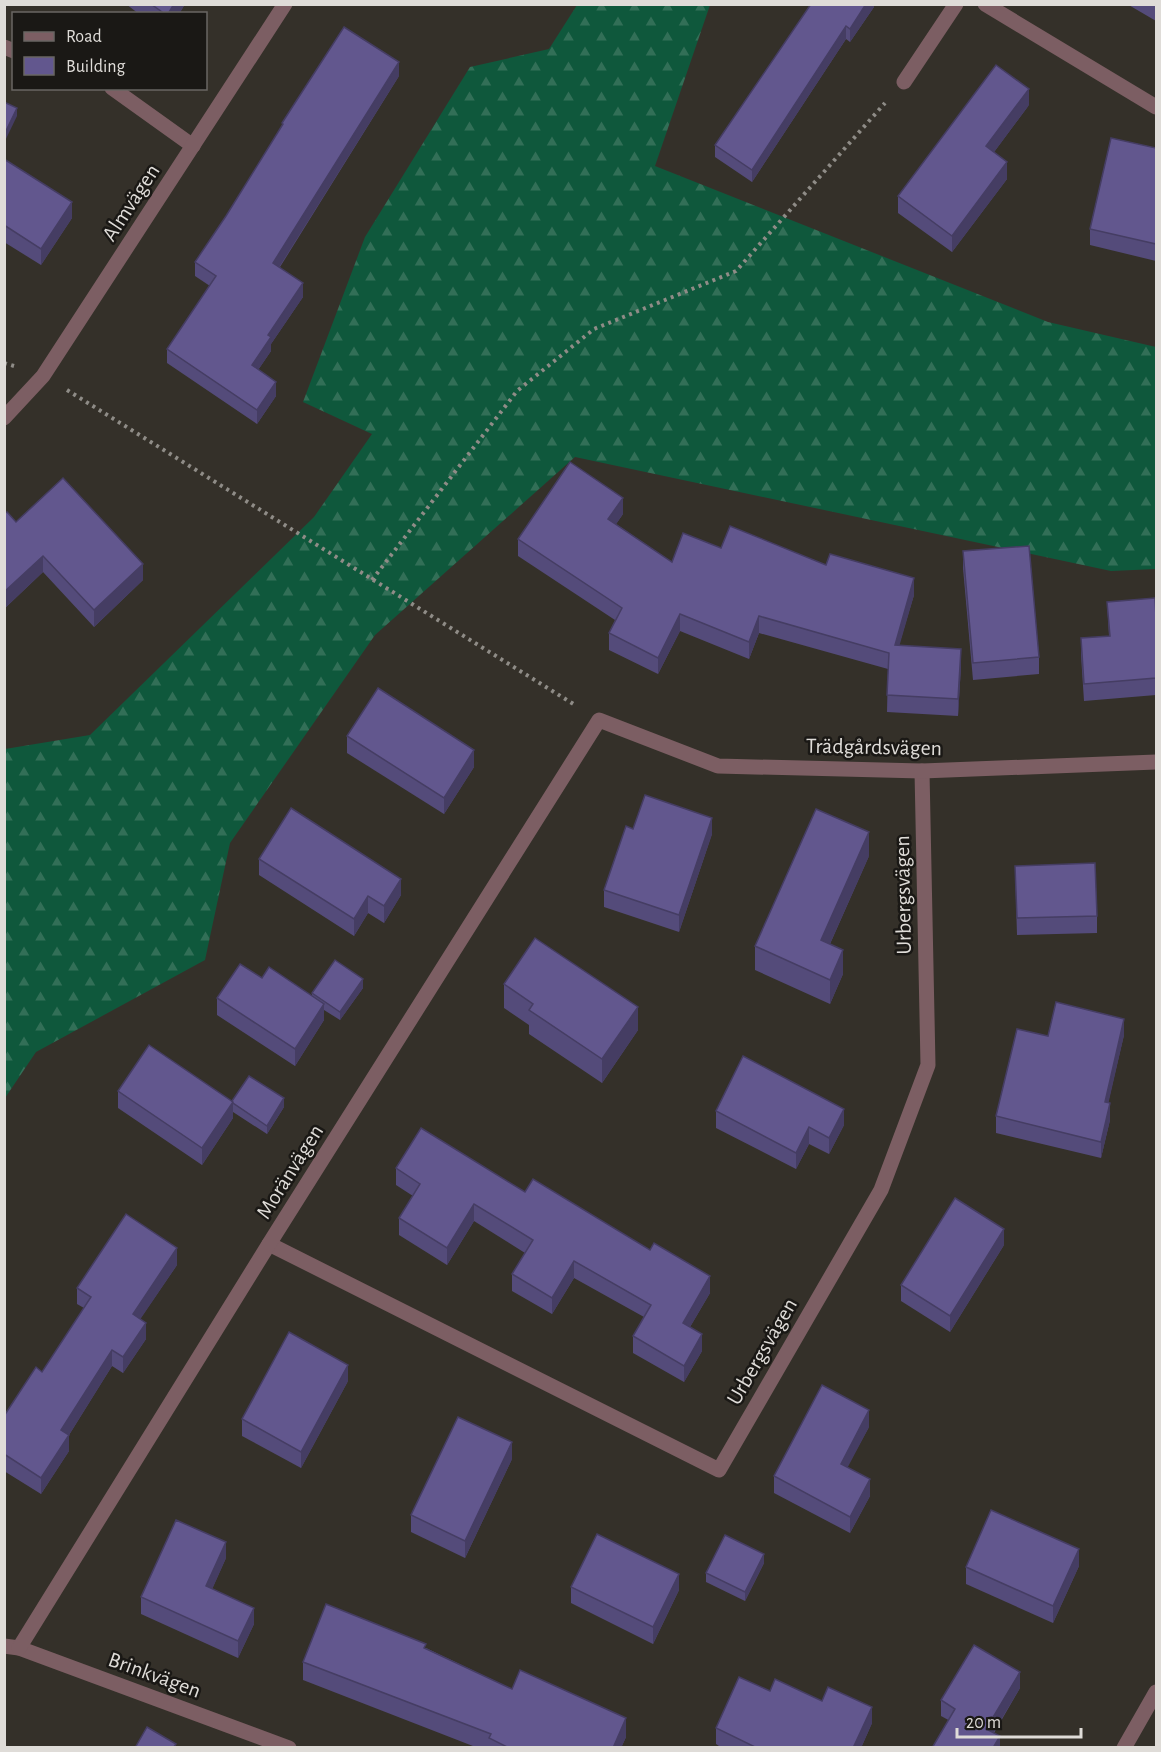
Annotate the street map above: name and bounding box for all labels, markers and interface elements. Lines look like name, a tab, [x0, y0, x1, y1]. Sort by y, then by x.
legend	[12, 12, 207, 90]
text: Road	[66, 28, 102, 46]
text: Building	[66, 58, 126, 76]
street label: Almvägen	[98, 160, 164, 245]
street label: Trädgårdsvägen	[806, 735, 942, 759]
street label: Urbergsvägen	[891, 835, 915, 955]
street label: Moränvägen	[252, 1121, 327, 1223]
street label: Urbergsvägen	[723, 1294, 801, 1409]
street label: Brinkvägen	[105, 1648, 204, 1702]
scale bar	[957, 1701, 1082, 1739]
text: 20 m	[966, 1714, 1001, 1732]

